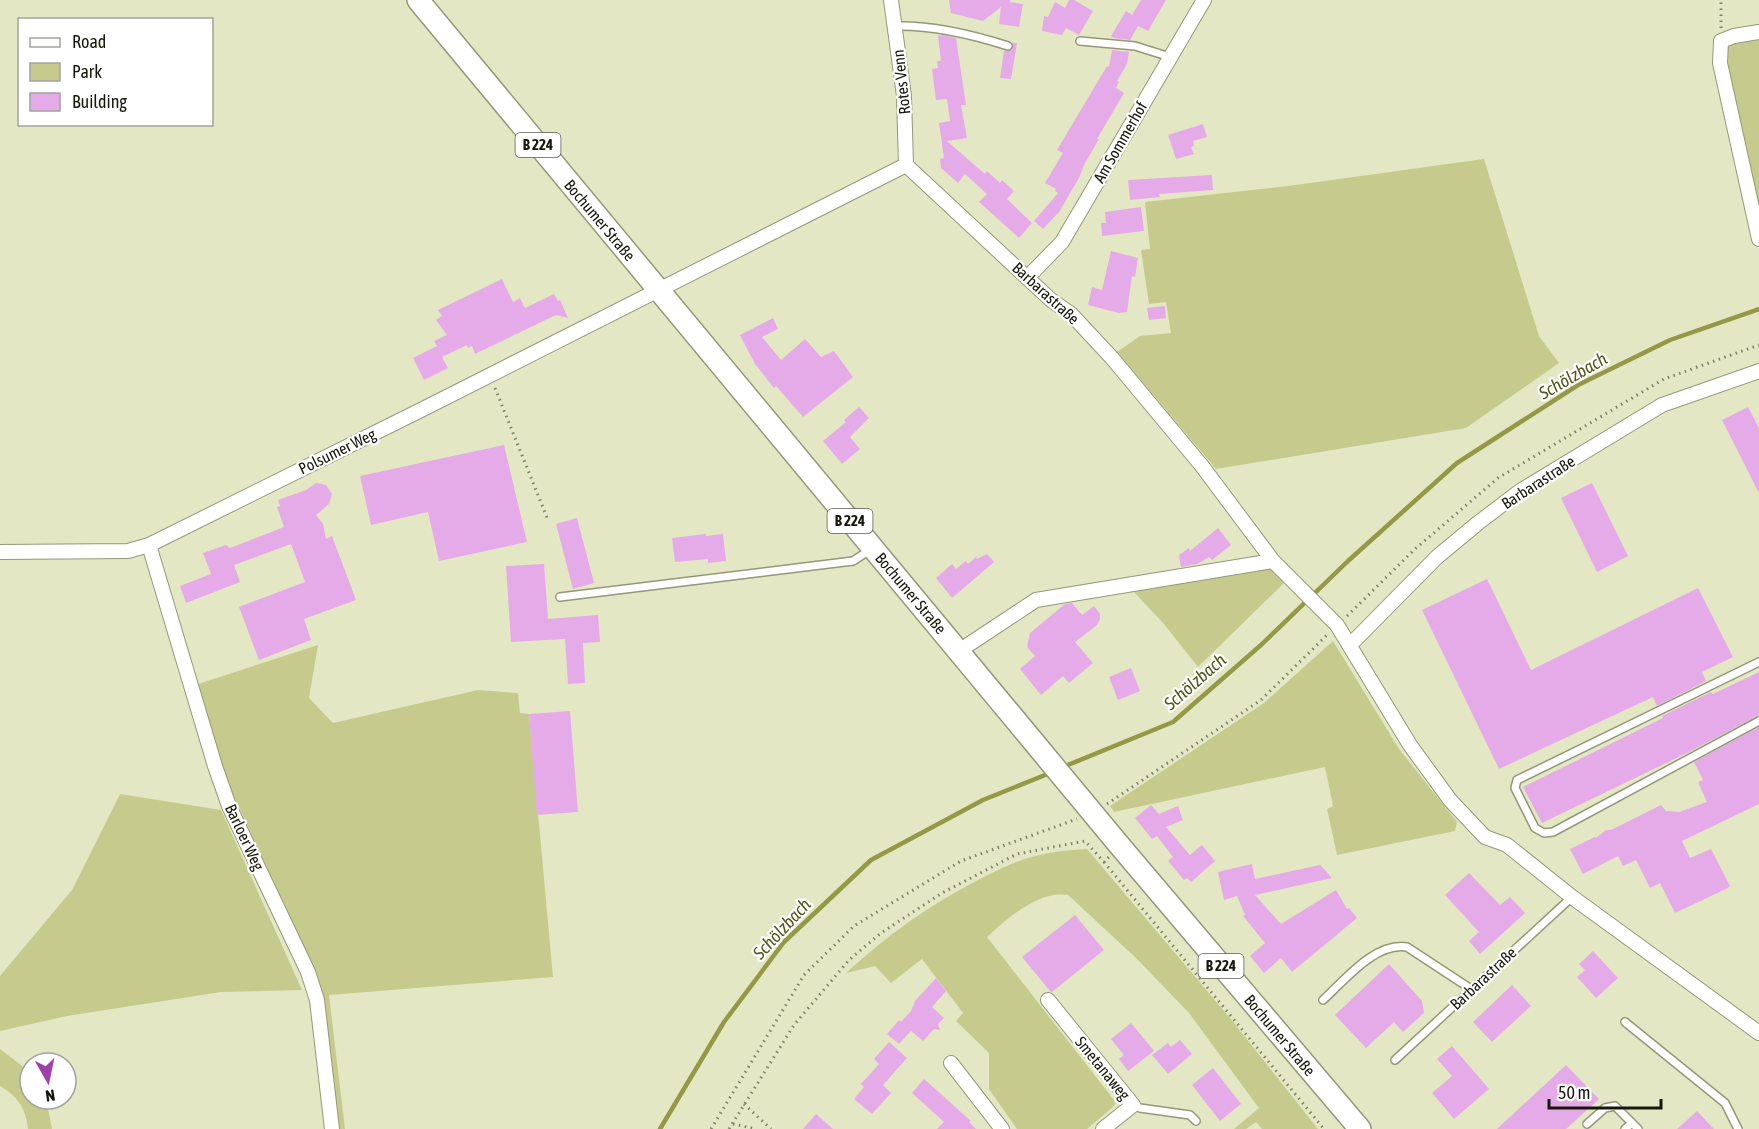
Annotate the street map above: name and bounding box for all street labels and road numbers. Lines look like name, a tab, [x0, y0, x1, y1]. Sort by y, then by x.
street label: Rotes Venn	[889, 49, 913, 115]
street label: Am Sommerhof	[1090, 98, 1151, 186]
road number: B 224	[516, 133, 560, 157]
street label: Bochumer Straße	[561, 176, 639, 264]
street label: Barbarastraße	[1009, 258, 1083, 328]
street label: Polsumer Weg	[295, 424, 379, 478]
street label: Barbarastraße	[1498, 452, 1578, 512]
road number: B 224	[828, 509, 872, 533]
street label: Bochumer Straße	[872, 549, 950, 637]
street label: Barloer Weg	[221, 801, 268, 873]
street label: Barbarastraße	[1446, 943, 1520, 1013]
road number: B 224	[1198, 954, 1244, 978]
street label: Bochumer Straße	[1241, 991, 1319, 1079]
street label: Smetanaweg	[1071, 1033, 1134, 1104]

